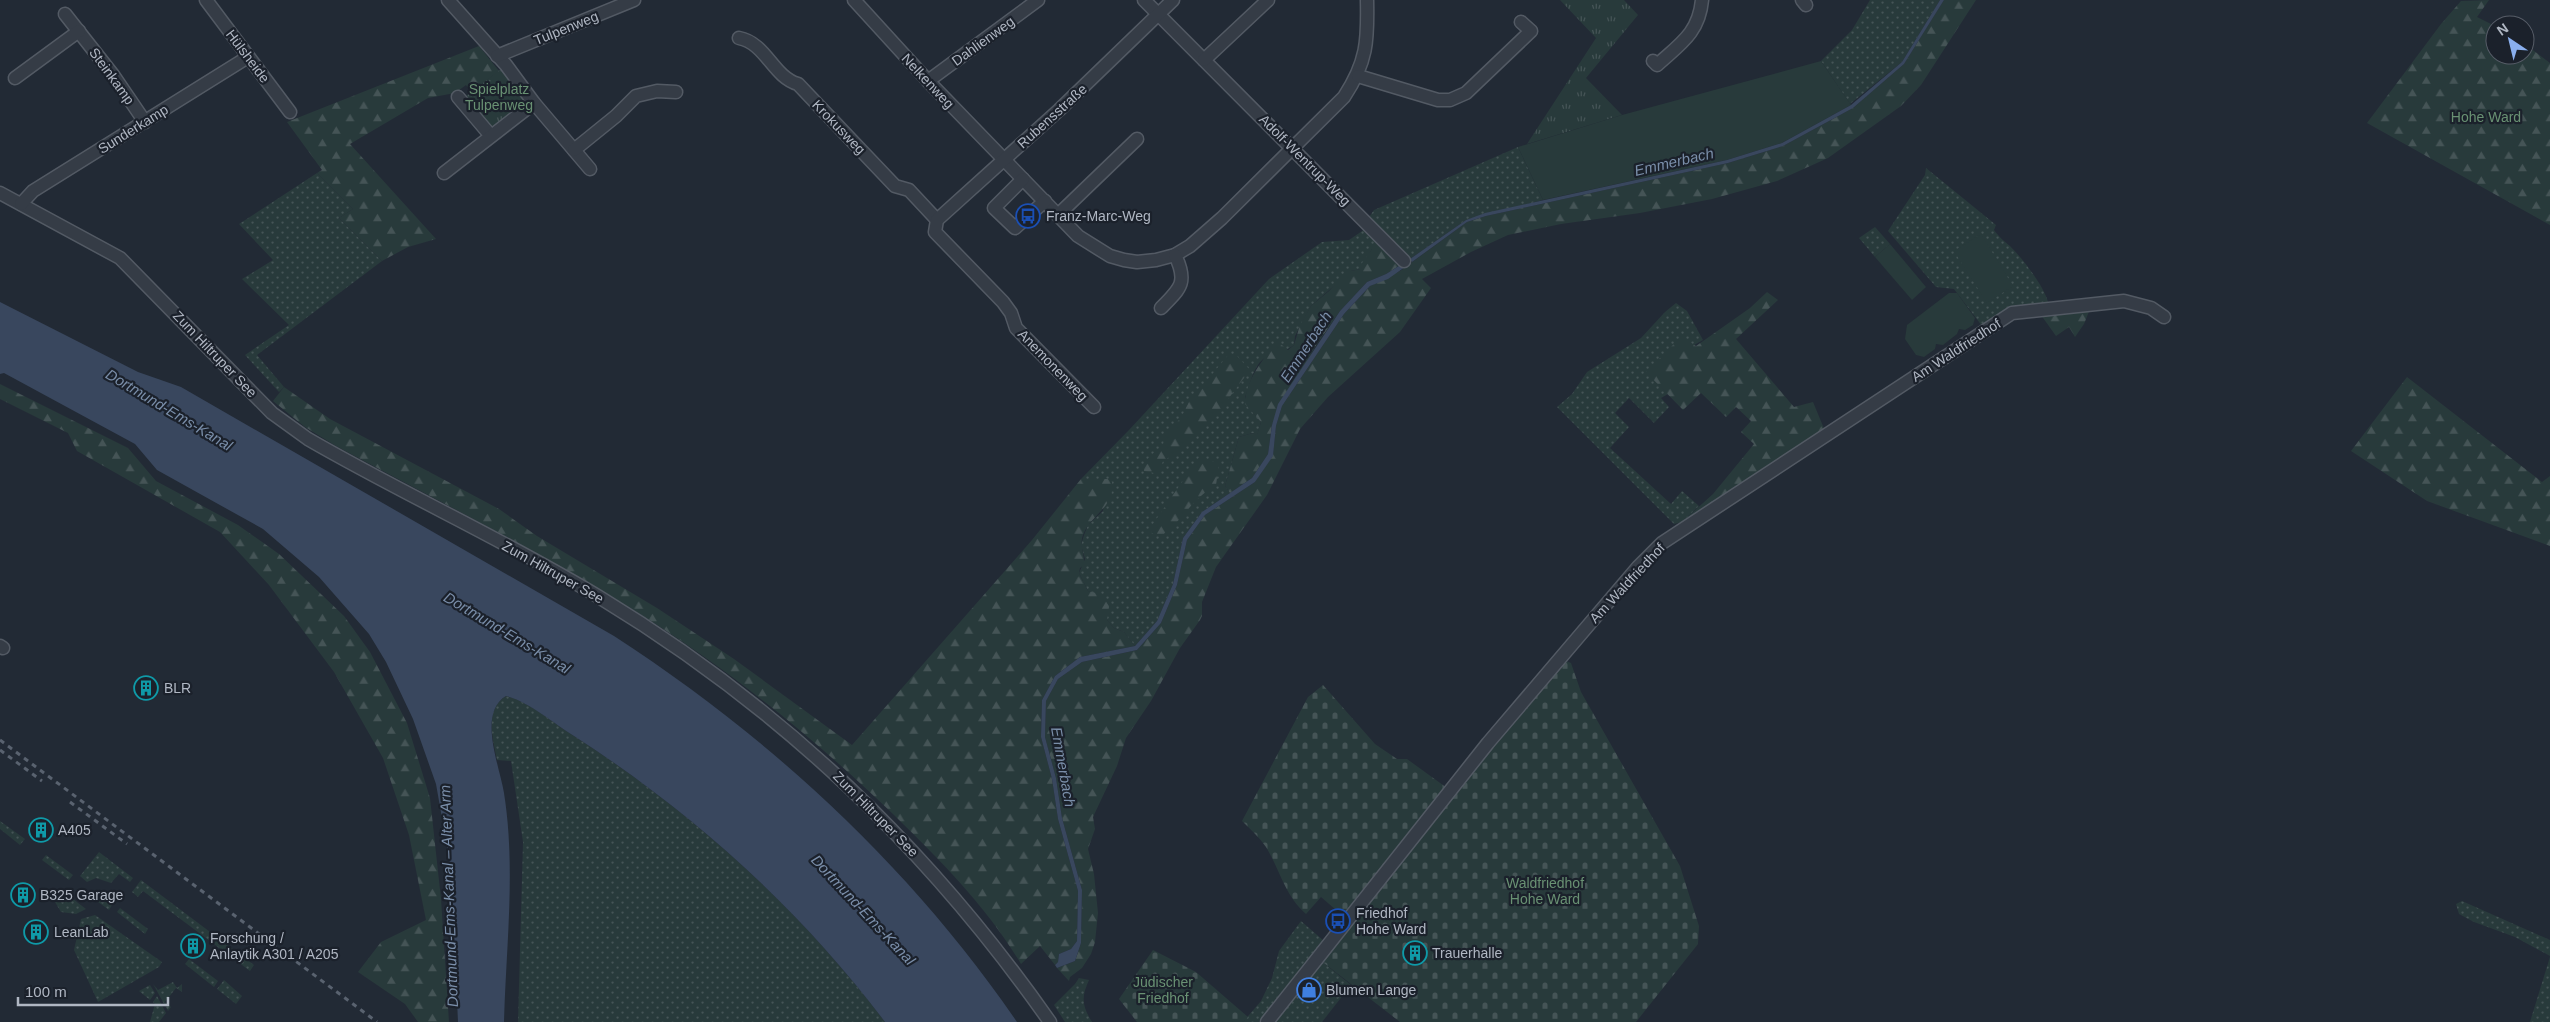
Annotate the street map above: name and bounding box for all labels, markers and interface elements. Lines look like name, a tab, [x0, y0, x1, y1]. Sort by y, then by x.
street label: Tulpenweg	[531, 8, 601, 48]
street label: Dahlienweg	[949, 13, 1017, 69]
north arrow	[2485, 15, 2535, 65]
text: N	[2494, 20, 2511, 39]
street label: Hülsheide	[223, 26, 273, 86]
street label: Steinkamp	[86, 45, 138, 108]
street label: Nelkenweg	[899, 50, 957, 112]
street label: Rubensstraße	[1014, 80, 1090, 151]
park label: Spielplatz Tulpenweg	[465, 81, 533, 113]
street label: Krokusweg	[809, 97, 869, 157]
street label: Sunderkamp	[95, 101, 171, 157]
park label: Hohe Ward	[2451, 109, 2521, 125]
street label: Adolf-Wentrup-Weg	[1256, 111, 1354, 209]
water label: Emmerbach	[1633, 144, 1715, 179]
bus stop icon: Franz-Marc-Weg	[1015, 203, 1041, 229]
place label: Franz-Marc-Weg	[1046, 208, 1151, 224]
street label: Zum Hiltruper See	[170, 308, 260, 401]
water label: Emmerbach	[1276, 308, 1335, 385]
street label: Am Waldfriedhof	[1908, 315, 2004, 385]
street label: Anemonenweg	[1015, 326, 1091, 404]
water label: Dortmund-Ems-Kanal	[103, 365, 236, 454]
street label: Zum Hiltruper See	[499, 537, 607, 607]
street label: Am Waldfriedhof	[1586, 540, 1668, 626]
water label: Dortmund-Ems-Kanal	[441, 588, 574, 677]
building icon: BLR	[133, 675, 159, 701]
place label: BLR	[164, 680, 191, 696]
water label: Emmerbach	[1048, 726, 1079, 808]
street label: Zum Hiltruper See	[830, 768, 922, 860]
water label: Dortmund-Ems-Kanal – Alter Arm	[436, 785, 461, 1007]
building icon: A405	[28, 817, 54, 843]
place label: A405	[58, 822, 91, 838]
water label: Dortmund-Ems-Kanal	[808, 851, 919, 969]
park label: Waldfriedhof Hohe Ward	[1506, 875, 1584, 907]
building icon: B325 Garage	[10, 882, 36, 908]
place label: B325 Garage	[40, 887, 123, 903]
place label: Friedhof Hohe Ward	[1356, 905, 1426, 937]
bus stop icon: Friedhof Hohe Ward	[1325, 908, 1351, 934]
building icon: LeanLab	[23, 919, 49, 945]
place label: LeanLab	[54, 924, 109, 940]
place label: Forschung / Anlaytik A301 / A205	[210, 930, 339, 962]
building icon: Forschung / Anlaytik A301 / A205	[180, 933, 206, 959]
building icon: Trauerhalle	[1402, 940, 1428, 966]
place label: Trauerhalle	[1432, 945, 1503, 961]
scale bar	[18, 974, 168, 1006]
park label: Jüdischer Friedhof	[1133, 974, 1193, 1006]
shop icon: Blumen Lange	[1296, 977, 1322, 1003]
place label: Blumen Lange	[1326, 982, 1417, 998]
text: 100 m	[25, 983, 67, 1000]

